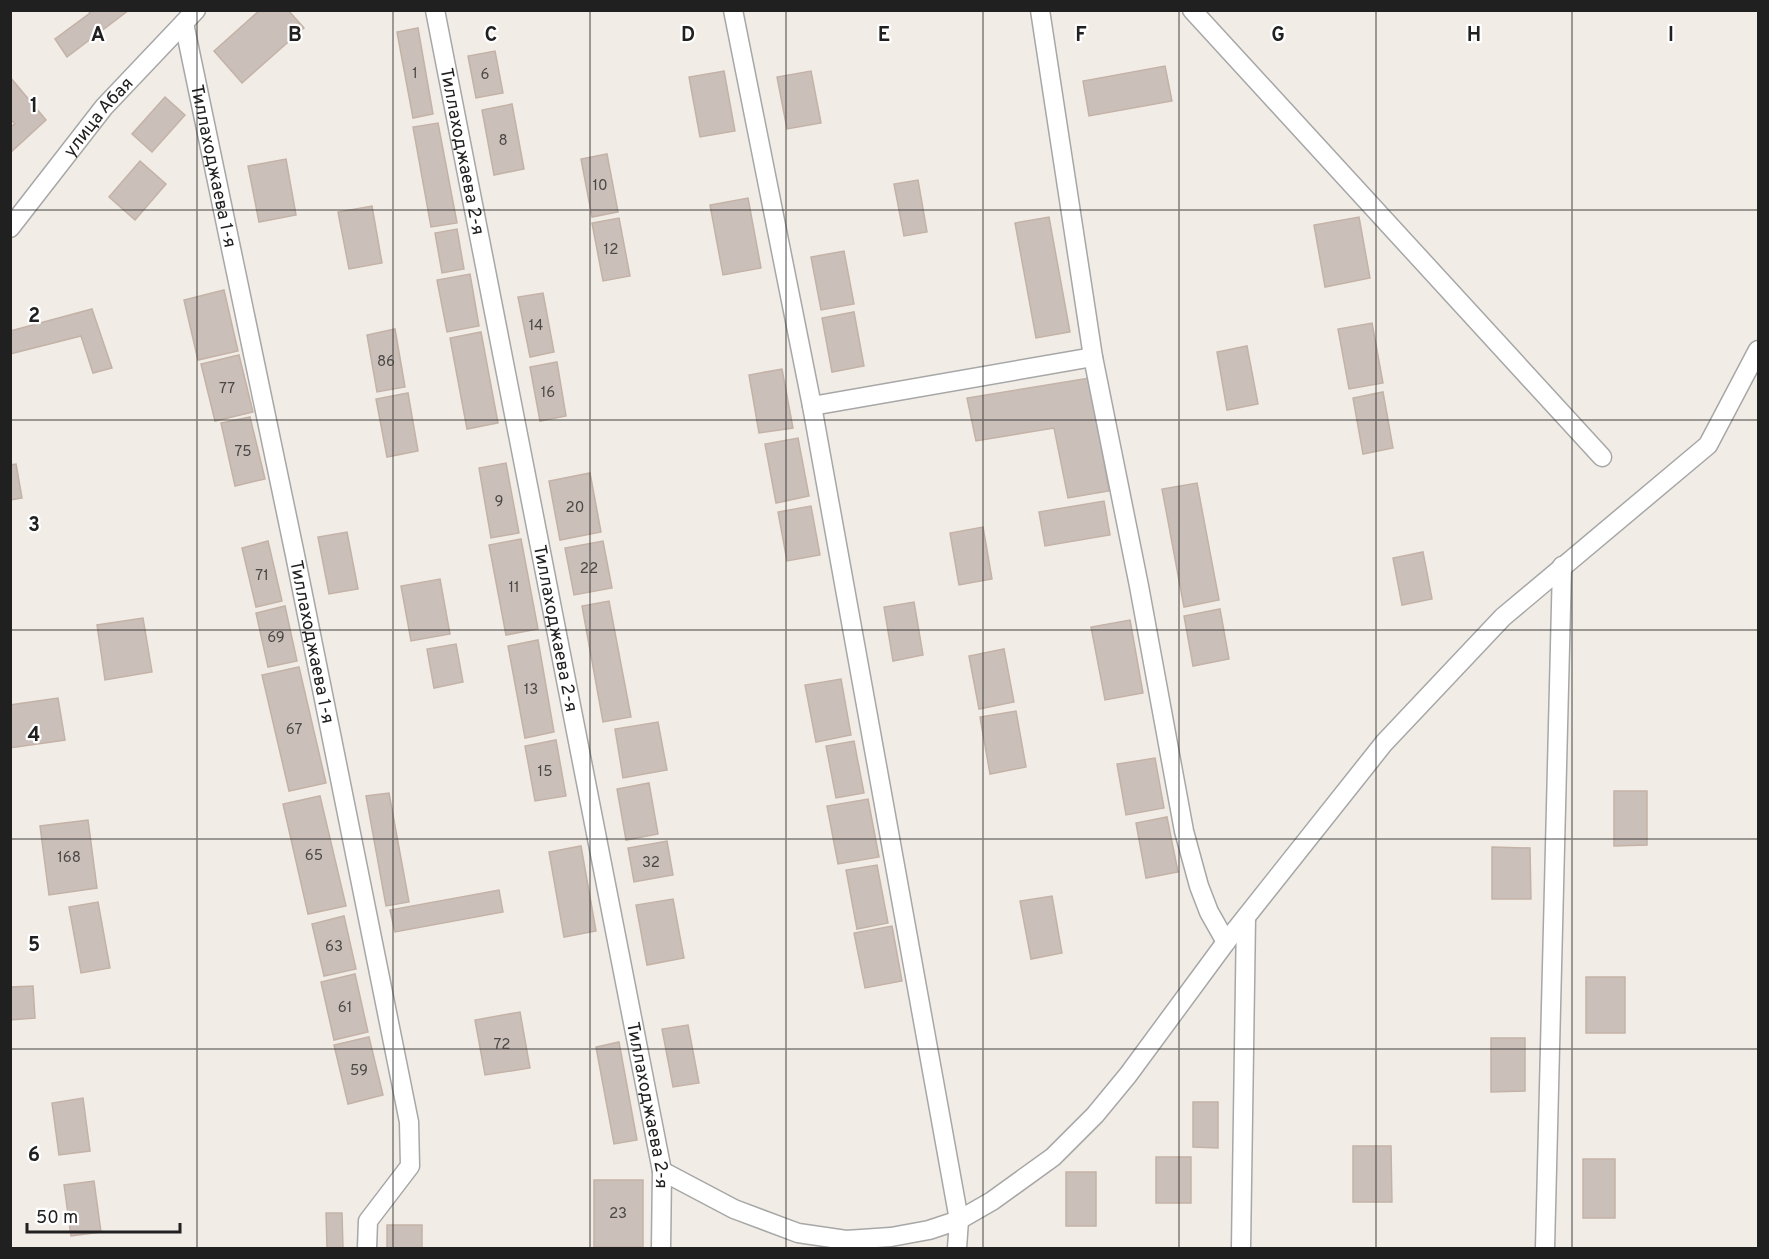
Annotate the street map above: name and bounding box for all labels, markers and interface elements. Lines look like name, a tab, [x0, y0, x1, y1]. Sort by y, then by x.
text: A	[91, 23, 105, 49]
text: B	[288, 23, 302, 49]
text: C	[485, 23, 497, 49]
text: D	[681, 23, 695, 49]
text: E	[878, 23, 890, 49]
text: F	[1075, 23, 1087, 49]
text: G	[1271, 23, 1285, 49]
text: H	[1467, 23, 1481, 49]
text: I	[1668, 23, 1674, 49]
house number: 1	[412, 65, 418, 84]
street label: Тиллаходжаева 2-я	[434, 66, 489, 237]
house number: 6	[481, 66, 490, 85]
street label: улица Абая	[59, 73, 139, 162]
street label: Тиллаходжаева 1-я	[184, 83, 241, 250]
text: 1	[30, 94, 38, 120]
house number: 8	[498, 132, 508, 151]
house number: 10	[592, 177, 608, 196]
house number: 12	[604, 241, 618, 260]
text: 2	[28, 304, 40, 330]
house number: 14	[529, 317, 543, 336]
house number: 86	[377, 353, 395, 372]
house number: 77	[219, 380, 235, 399]
house number: 16	[541, 384, 555, 403]
house number: 75	[234, 443, 252, 462]
house number: 9	[495, 493, 503, 512]
house number: 20	[566, 499, 584, 518]
text: 3	[28, 513, 40, 539]
street label: Тиллаходжаева 2-я	[527, 543, 582, 714]
street label: Тиллаходжаева 1-я	[283, 558, 339, 726]
house number: 22	[580, 560, 598, 579]
house number: 71	[255, 567, 269, 586]
house number: 11	[508, 579, 520, 598]
house number: 69	[267, 629, 285, 648]
house number: 13	[524, 681, 538, 700]
house number: 67	[286, 721, 302, 740]
text: 4	[28, 723, 40, 749]
house number: 15	[538, 763, 552, 782]
house number: 65	[305, 847, 323, 866]
house number: 168	[57, 849, 81, 868]
house number: 32	[642, 854, 660, 873]
text: 5	[28, 933, 40, 959]
house number: 63	[325, 938, 343, 957]
house number: 61	[338, 999, 352, 1018]
street label: Тиллаходжаева 2-я	[620, 1020, 672, 1189]
house number: 72	[494, 1036, 510, 1055]
house number: 59	[350, 1062, 368, 1081]
text: 6	[28, 1143, 40, 1169]
scale bar	[27, 1196, 180, 1234]
house number: 23	[609, 1205, 627, 1224]
text: 50 m	[36, 1207, 78, 1230]

